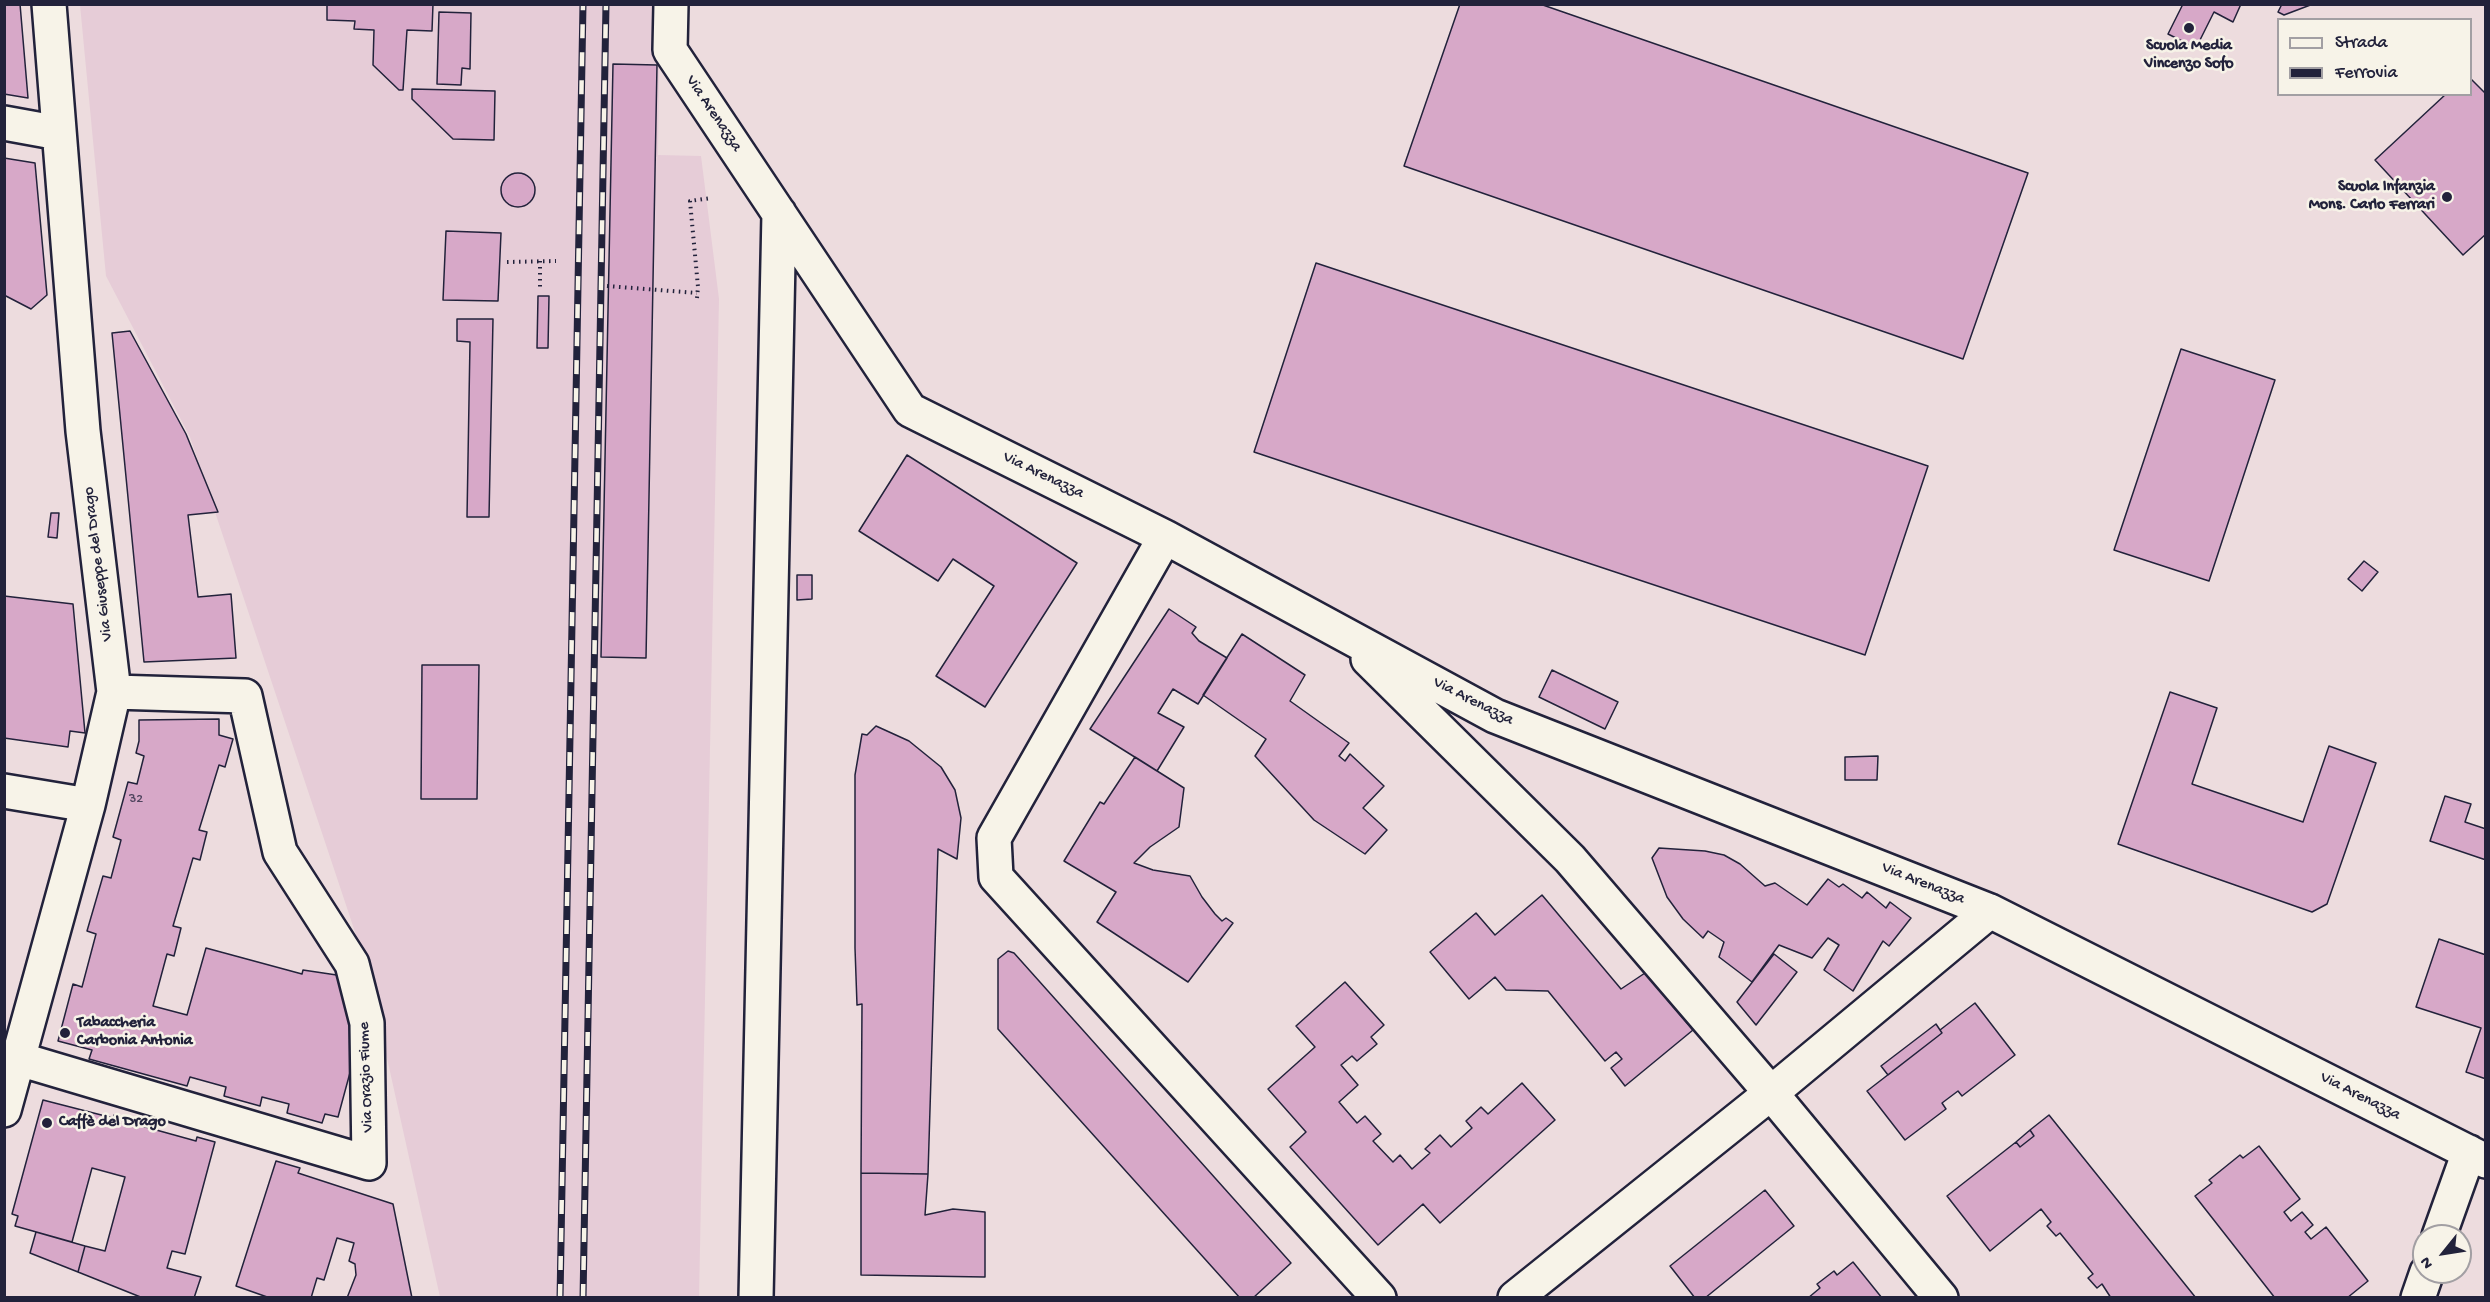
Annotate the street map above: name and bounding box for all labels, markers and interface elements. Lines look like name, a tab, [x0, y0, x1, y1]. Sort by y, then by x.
legend	[2277, 18, 2472, 96]
marker: Scuola Media Vincenzo Sofo	[2182, 21, 2196, 35]
text: Strada	[2335, 33, 2388, 54]
place label: Scuola Media Vincenzo Sofo	[2144, 37, 2234, 75]
text: Ferrovia	[2335, 63, 2397, 84]
street label: Via Arenazza	[680, 72, 746, 156]
place label: Scuola Infanzia Mons. Carlo Ferrari	[2309, 178, 2435, 216]
marker: Scuola Infanzia Mons. Carlo Ferrari	[2440, 190, 2454, 204]
street label: Via Arenazza	[999, 448, 1087, 504]
street label: Via Giuseppe del Drago	[80, 486, 118, 642]
street label: Via Arenazza	[1429, 673, 1517, 731]
house number: 32	[129, 792, 143, 808]
street label: Via Arenazza	[1879, 859, 1967, 909]
place label: Tabaccheria Carbonia Antonia	[77, 1014, 193, 1052]
street label: Via Orazio Fiume	[355, 1021, 379, 1133]
marker: Tabaccheria Carbonia Antonia	[58, 1026, 72, 1040]
street label: Via Arenazza	[2316, 1068, 2404, 1126]
place label: Caffè del Drago	[59, 1113, 166, 1133]
marker: Caffè del Drago	[40, 1116, 54, 1130]
north arrow	[2412, 1224, 2472, 1284]
text: N	[2417, 1253, 2439, 1272]

